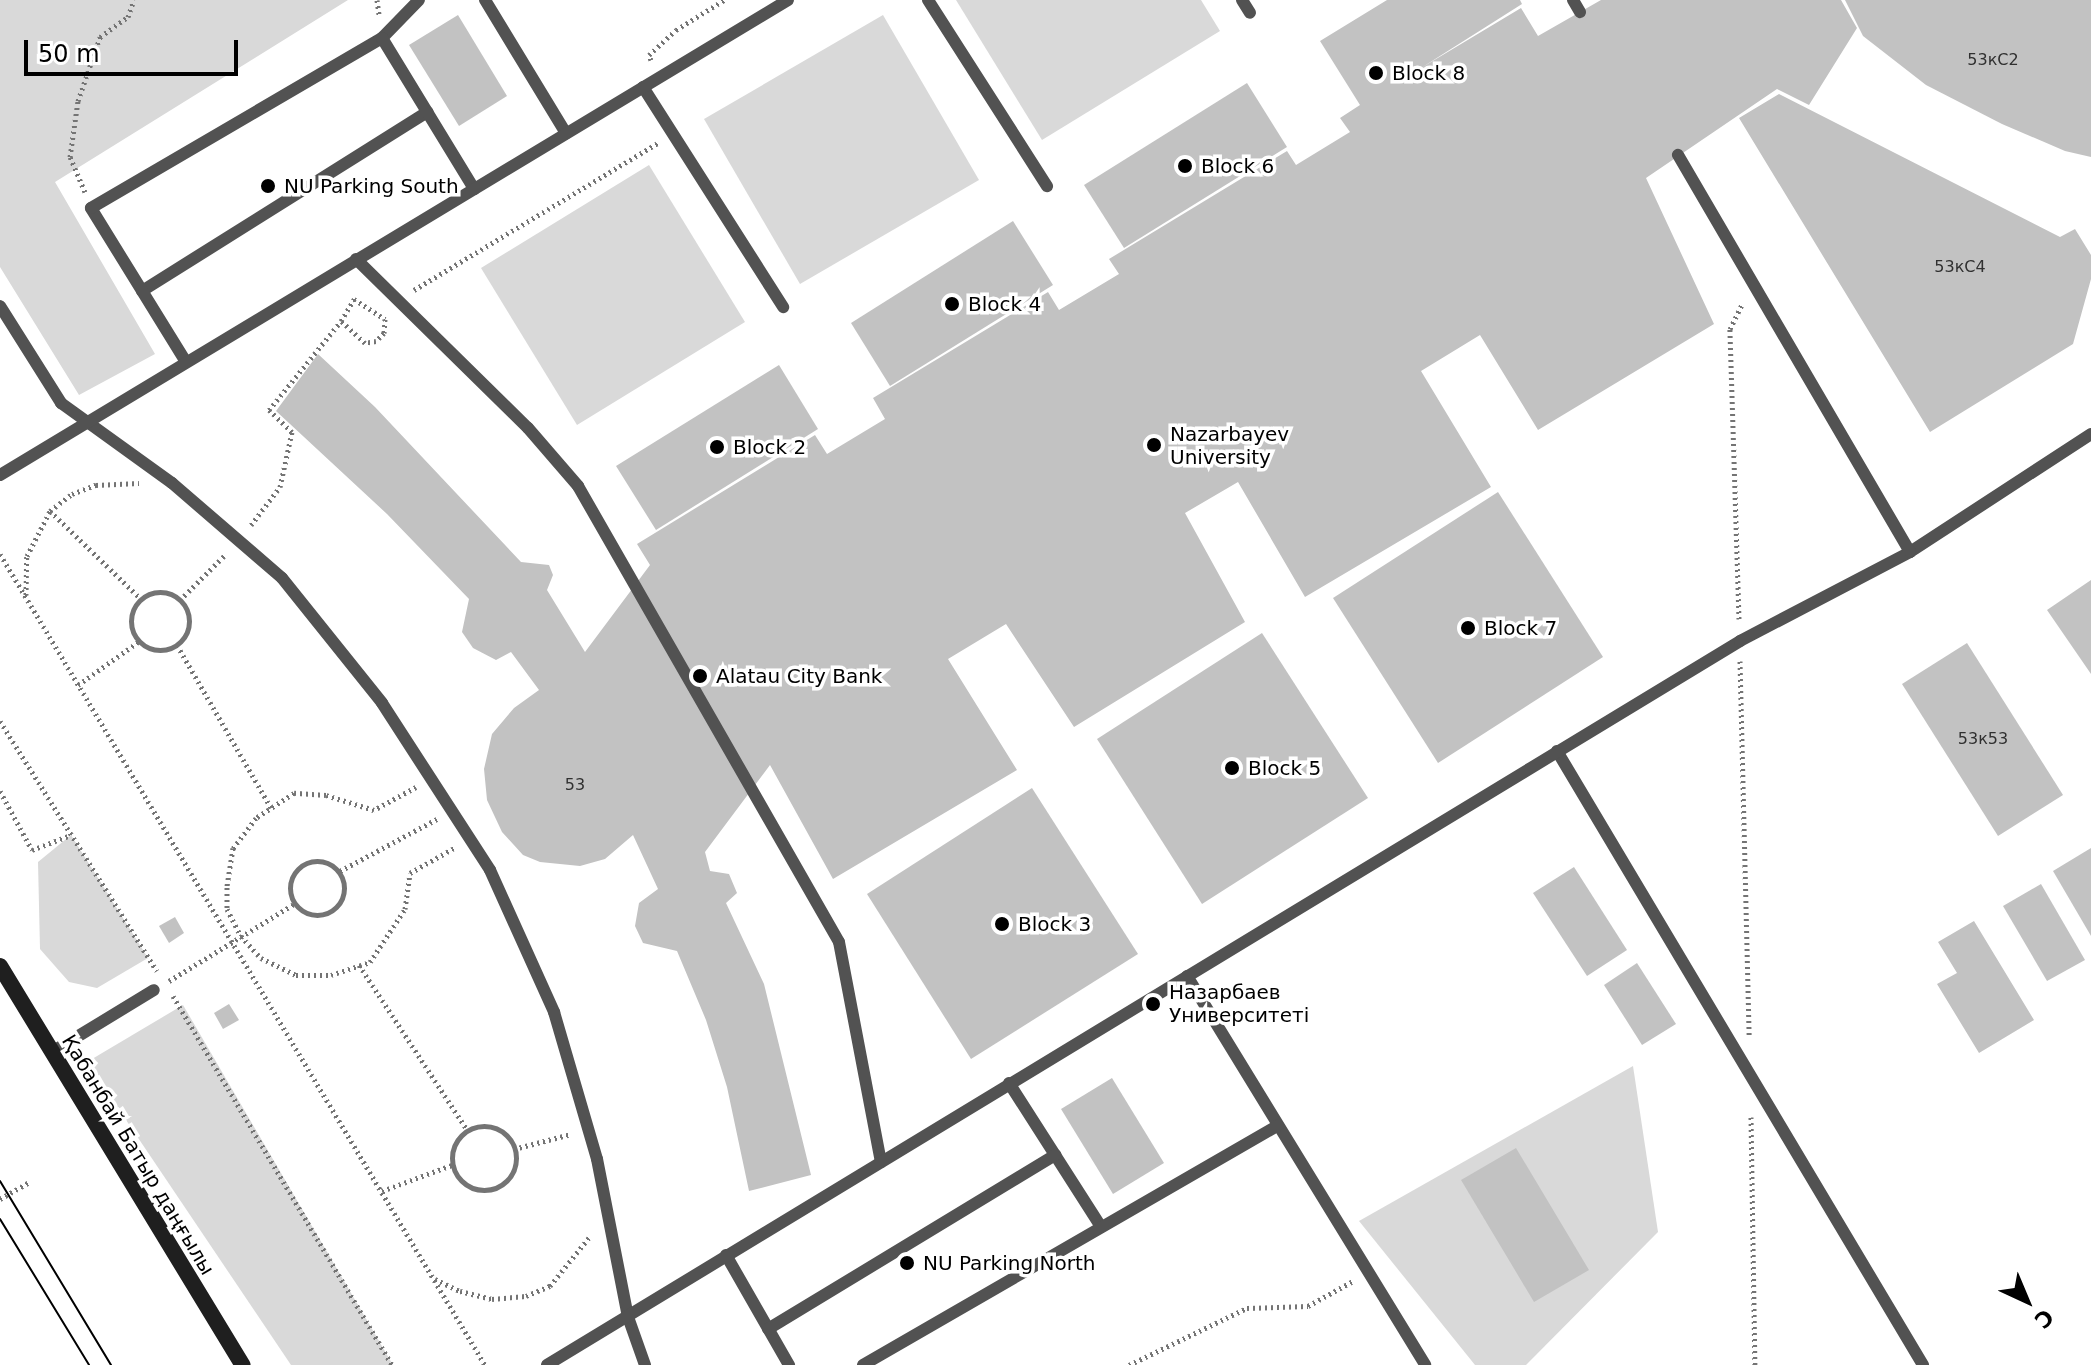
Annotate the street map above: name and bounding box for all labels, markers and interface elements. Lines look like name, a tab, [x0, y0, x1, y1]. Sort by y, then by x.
scale bar	[28, 24, 242, 74]
text: 50 m	[38, 40, 100, 68]
house number: 53кС2	[1967, 50, 2019, 70]
place label: Block 8	[1392, 61, 1465, 85]
marker: Block 8	[1367, 64, 1385, 82]
place label: Block 6	[1201, 154, 1274, 178]
marker: Block 6	[1176, 157, 1194, 175]
place label: NU Parking South	[284, 174, 459, 198]
marker: NU Parking South	[259, 177, 277, 195]
house number: 53кС4	[1934, 257, 1986, 277]
place label: Block 4	[968, 292, 1041, 316]
marker: Block 4	[943, 295, 961, 313]
place label: Nazarbayev University	[1170, 422, 1289, 469]
place label: Block 2	[733, 435, 806, 459]
marker: Nazarbayev University	[1145, 436, 1163, 454]
marker: Block 2	[708, 438, 726, 456]
place label: Block 7	[1484, 616, 1557, 640]
marker: Block 7	[1459, 619, 1477, 637]
place label: Alatau City Bank	[716, 664, 882, 688]
marker: Alatau City Bank	[691, 667, 709, 685]
house number: 53к53	[1958, 729, 2008, 749]
place label: Block 5	[1248, 756, 1321, 780]
marker: Block 5	[1223, 759, 1241, 777]
house number: 53	[565, 775, 585, 795]
place label: Block 3	[1018, 912, 1091, 936]
marker: Block 3	[993, 915, 1011, 933]
place label: Назарбаев Университеті	[1169, 980, 1309, 1027]
marker: Назарбаев Университеті	[1144, 995, 1162, 1013]
street label: Қабанбай Батыр даңғылы	[57, 1031, 219, 1279]
place label: NU Parking North	[923, 1251, 1095, 1275]
marker: NU Parking North	[898, 1254, 916, 1272]
north arrow	[1987, 1261, 2067, 1341]
text: С	[2030, 1304, 2059, 1333]

